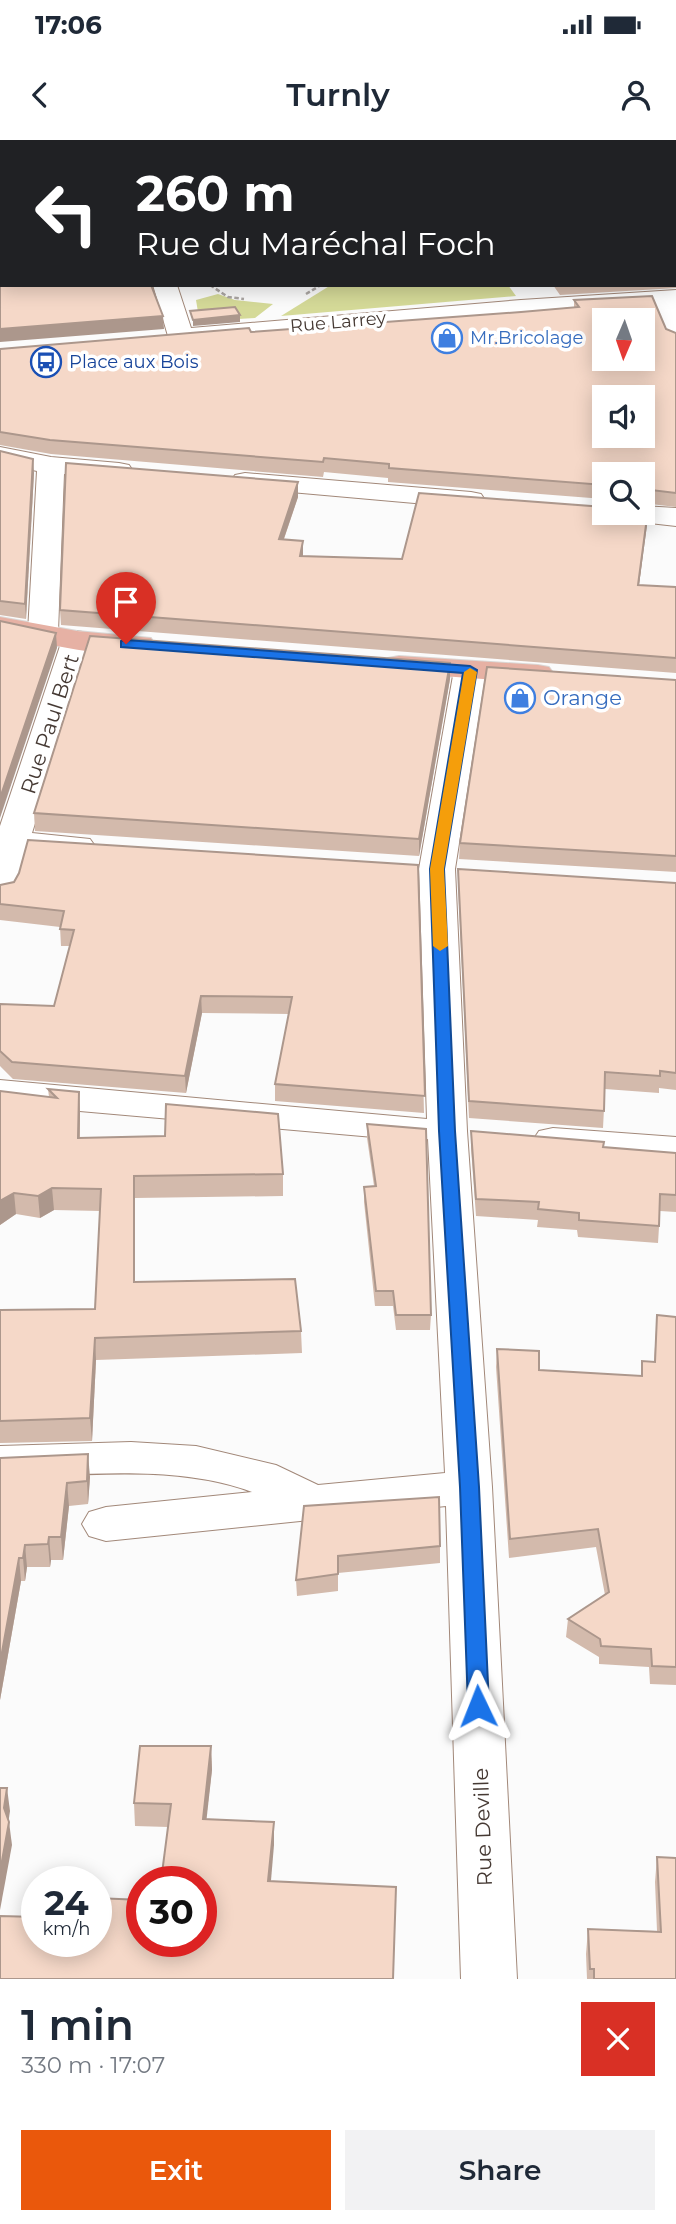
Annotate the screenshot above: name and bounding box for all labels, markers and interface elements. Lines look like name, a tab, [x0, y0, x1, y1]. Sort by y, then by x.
text: 17:06	[35, 9, 102, 41]
text: Turnly	[286, 75, 390, 114]
icon: back	[21, 76, 59, 114]
icon: person	[617, 76, 655, 114]
text: 260 m	[136, 164, 295, 223]
icon: left	[21, 168, 112, 259]
text: Rue du Maréchal Foch	[136, 224, 496, 263]
street label: Rue Larrey	[289, 307, 387, 337]
north arrow	[592, 308, 654, 371]
map controls	[592, 308, 655, 525]
shop icon: Mr.Bricolage	[430, 321, 464, 355]
place label: Mr.Bricolage	[470, 327, 584, 349]
bus stop icon: Place aux Bois	[29, 345, 63, 379]
place label: Place aux Bois	[69, 351, 199, 373]
button: sound	[592, 385, 655, 448]
button: search	[592, 462, 655, 525]
pin	[96, 572, 156, 644]
icon: arrive	[107, 583, 145, 621]
street label: Rue Paul Bert	[15, 651, 84, 797]
shop icon: Orange	[503, 681, 537, 715]
place label: Orange	[543, 685, 622, 710]
position arrow	[441, 1669, 515, 1743]
street label: Rue Deville	[468, 1767, 497, 1887]
speed limit sign: 30	[126, 1866, 217, 1957]
text: 24	[44, 1881, 89, 1924]
text: km/h	[42, 1918, 91, 1940]
text: 1 min	[21, 1999, 134, 2051]
button: close	[581, 2002, 655, 2076]
text: 330 m · 17:07	[21, 2051, 165, 2079]
button: Exit	[21, 2130, 331, 2210]
button: Share	[345, 2130, 655, 2210]

